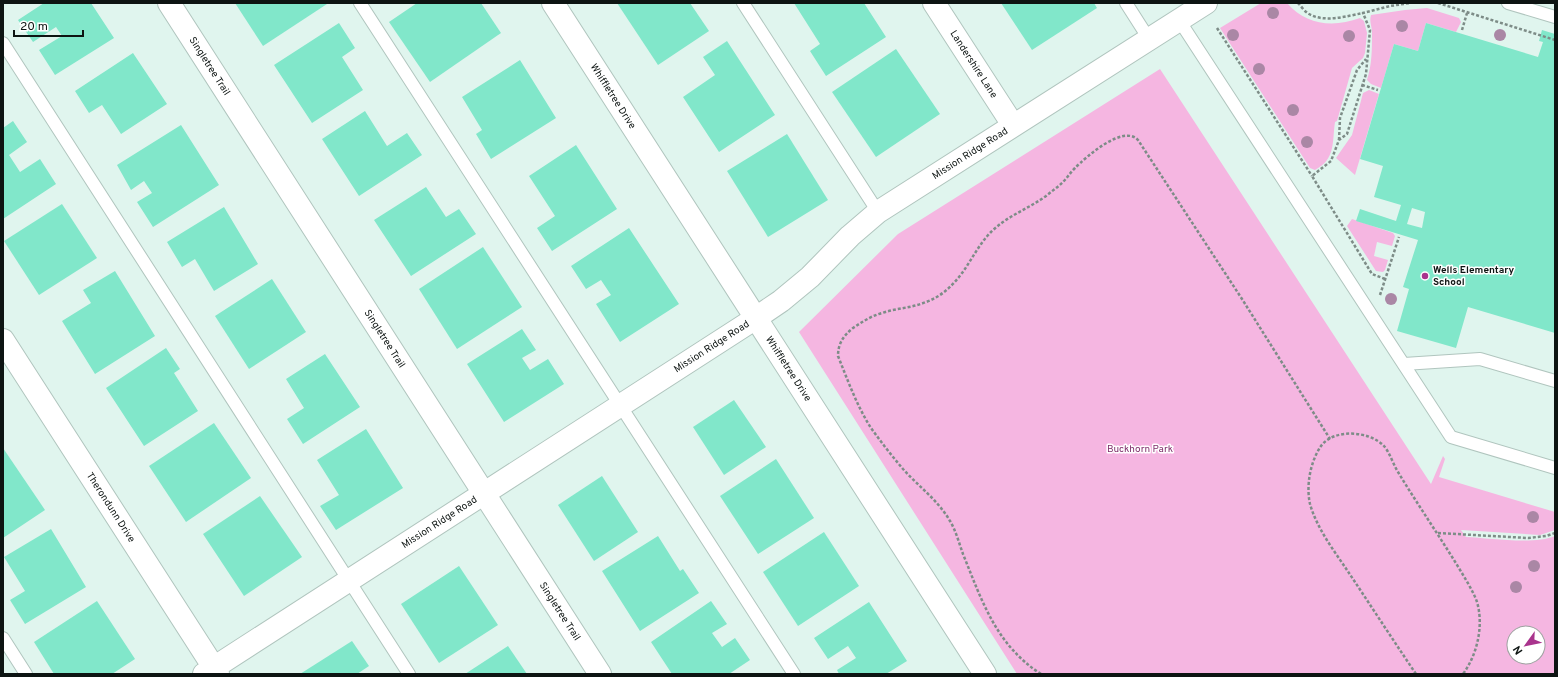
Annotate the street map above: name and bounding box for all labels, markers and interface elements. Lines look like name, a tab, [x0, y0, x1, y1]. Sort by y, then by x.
scale bar	[14, 12, 83, 38]
text: 20 m	[20, 19, 48, 35]
street label: Landershire Lane	[947, 28, 1000, 101]
street label: Singletree Trail	[186, 34, 233, 98]
street label: Whiffletree Drive	[587, 61, 639, 132]
street label: Mission Ridge Road	[930, 124, 1010, 182]
place label: Wells Elementary School	[1433, 264, 1515, 289]
marker: Wells Elementary School	[1420, 271, 1430, 281]
street label: Singletree Trail	[361, 307, 408, 370]
street label: Mission Ridge Road	[671, 317, 752, 376]
street label: Whiffletree Drive	[763, 334, 814, 404]
park label: Buckhorn Park	[1107, 443, 1173, 456]
street label: Therondunn Drive	[83, 470, 138, 545]
street label: Mission Ridge Road	[399, 493, 480, 551]
street label: Singletree Trail	[536, 580, 583, 643]
north arrow	[1506, 625, 1546, 665]
text: N	[1510, 643, 1526, 657]

